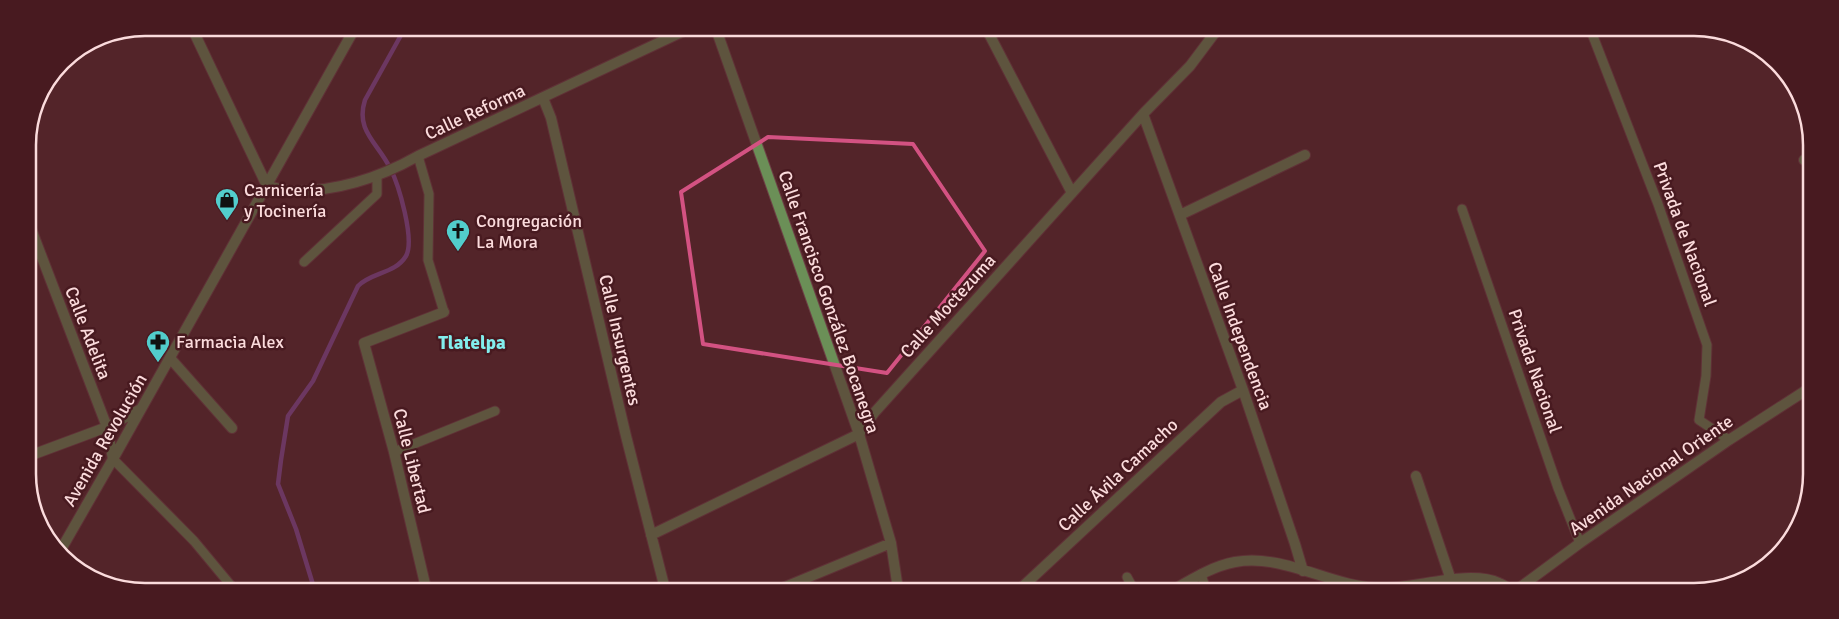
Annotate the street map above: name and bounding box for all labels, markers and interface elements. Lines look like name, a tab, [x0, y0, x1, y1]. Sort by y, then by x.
street label: Calle Reforma	[421, 79, 529, 145]
street label: Privada de Nacional	[1649, 159, 1721, 309]
street label: Calle Francisco González Bocanegra	[774, 168, 884, 436]
place label: Carnicería y Tocinería	[244, 179, 326, 222]
shop icon: Carnicería y Tocinería	[214, 187, 240, 221]
place label: Congregación La Mora	[476, 210, 582, 253]
church icon: Congregación La Mora	[445, 218, 471, 252]
street label: Calle Moctezuma	[896, 250, 1000, 362]
street label: Calle Independencia	[1203, 259, 1277, 413]
street label: Calle Insurgentes	[594, 272, 646, 408]
street label: Calle Adelita	[60, 283, 116, 383]
street label: Privada Nacional	[1503, 306, 1567, 436]
pharmacy icon: Farmacia Alex	[145, 329, 171, 363]
place label: Farmacia Alex	[176, 331, 285, 353]
district label: Tlatelpa	[438, 331, 506, 355]
street label: Avenida Revolución	[58, 370, 152, 510]
street label: Calle Libertad	[388, 406, 436, 516]
street label: Avenida Nacional Oriente	[1565, 410, 1737, 540]
street label: Calle Ávila Camacho	[1053, 414, 1183, 536]

